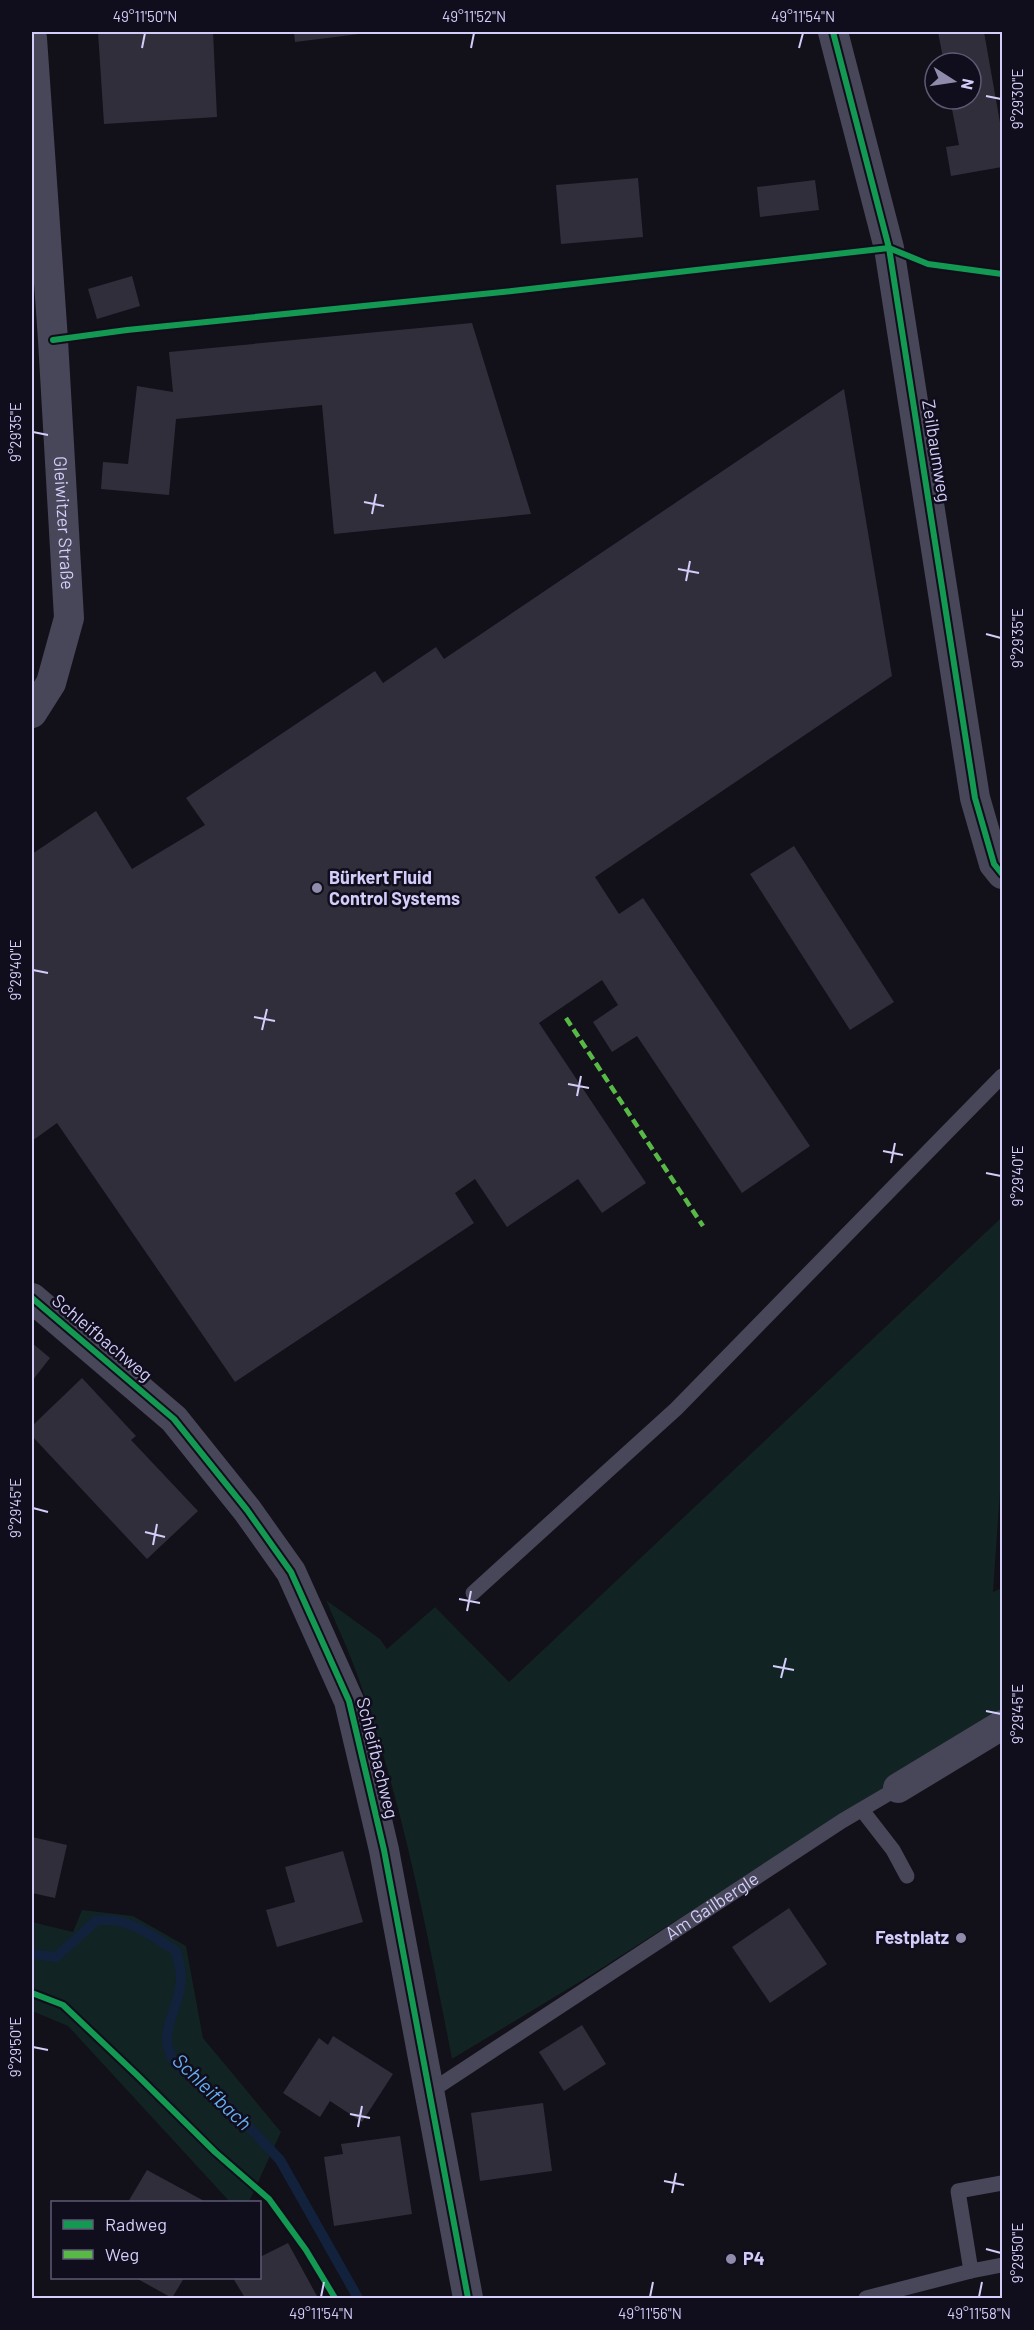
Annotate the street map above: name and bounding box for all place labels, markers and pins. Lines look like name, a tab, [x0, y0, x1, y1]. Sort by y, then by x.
place label: Bürkert Fluid Control Systems	[329, 866, 460, 909]
marker: Bürkert Fluid Control Systems	[310, 881, 324, 895]
place label: Festplatz	[875, 1926, 949, 1948]
marker: Festplatz	[954, 1931, 968, 1945]
place label: P4	[743, 2247, 765, 2269]
marker: P4	[724, 2252, 738, 2266]

